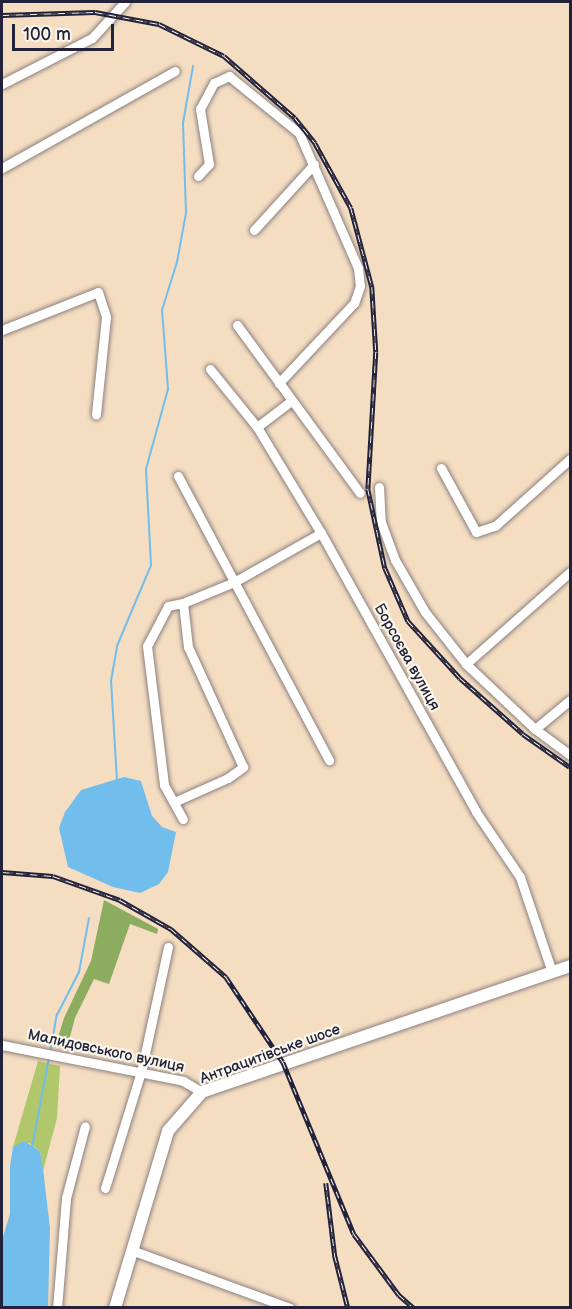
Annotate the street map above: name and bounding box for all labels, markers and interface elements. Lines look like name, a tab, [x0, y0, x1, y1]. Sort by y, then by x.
scale bar	[15, 12, 117, 50]
text: 100 m	[23, 24, 71, 45]
street label: Борсоєва вулиця	[370, 600, 444, 714]
street label: Антрацитівське шосе	[197, 1020, 343, 1088]
street label: Малидовського вулиця	[26, 1026, 186, 1076]

